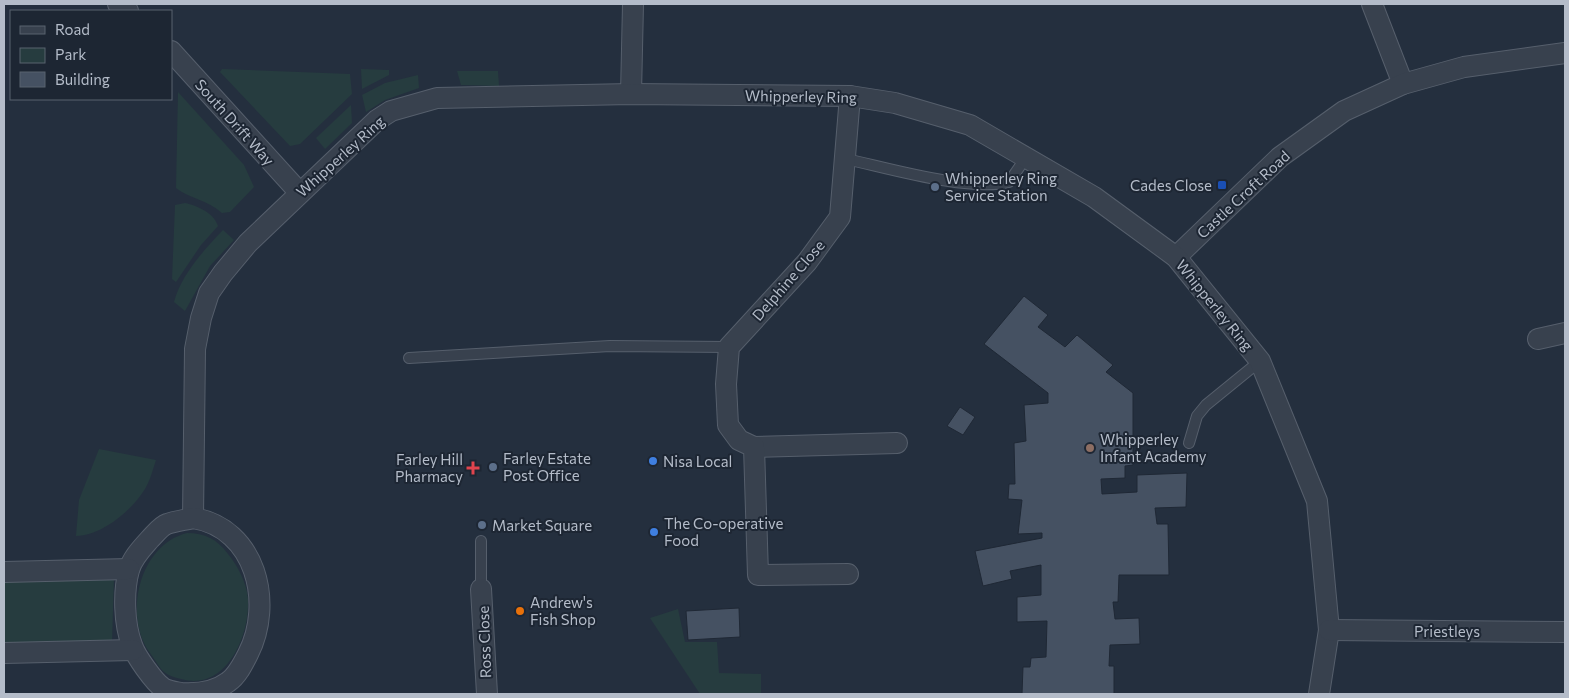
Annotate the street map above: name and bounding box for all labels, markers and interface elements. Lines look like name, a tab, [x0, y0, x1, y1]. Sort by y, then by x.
legend	[10, 10, 172, 100]
text: Road	[55, 20, 90, 38]
text: Park	[55, 45, 86, 63]
text: Building	[55, 70, 110, 88]
street label: South Drift Way	[192, 75, 278, 169]
street label: Whipperley Ring	[745, 86, 857, 106]
street label: Whipperley Ring	[292, 112, 388, 200]
street label: Castle Croft Road	[1193, 146, 1293, 242]
place label: Whipperley Ring Service Station	[945, 169, 1057, 204]
place label: Cades Close	[1130, 176, 1212, 194]
marker: Cades Close	[1216, 179, 1228, 191]
marker: Whipperley Ring Service Station	[929, 181, 941, 193]
street label: Delphine Close	[748, 236, 828, 324]
street label: Whipperley Ring	[1173, 256, 1257, 354]
place label: Whipperley Infant Academy	[1100, 430, 1207, 465]
marker: Whipperley Infant Academy	[1084, 442, 1096, 454]
place label: Farley Estate Post Office	[503, 449, 591, 484]
place label: Farley Hill Pharmacy	[395, 450, 463, 485]
place label: Nisa Local	[663, 452, 732, 470]
marker: Nisa Local	[647, 455, 659, 467]
marker: Farley Estate Post Office	[487, 461, 499, 473]
marker: Farley Hill Pharmacy	[467, 462, 479, 474]
place label: The Co-operative Food	[664, 514, 783, 549]
place label: Market Square	[492, 516, 592, 534]
marker: Market Square	[476, 519, 488, 531]
marker: The Co-operative Food	[648, 526, 660, 538]
place label: Andrew's Fish Shop	[530, 593, 596, 628]
street label: Ross Close	[474, 605, 494, 679]
marker: Andrew's Fish Shop	[514, 605, 526, 617]
street label: Priestleys	[1414, 622, 1480, 640]

